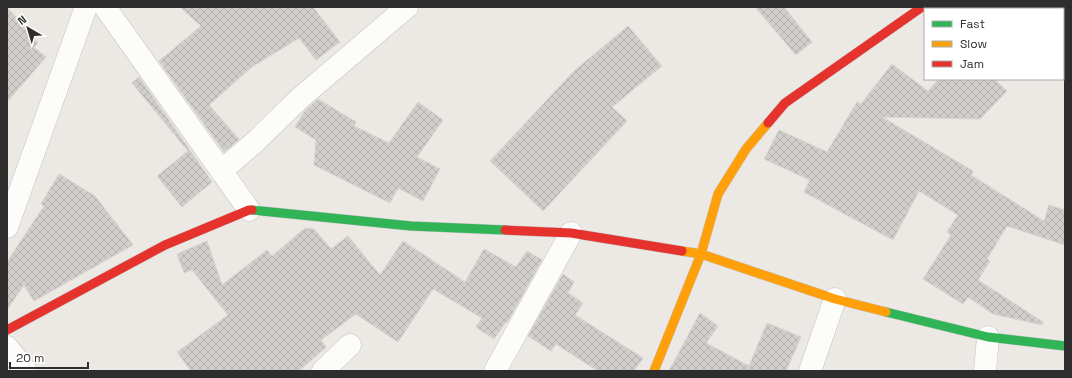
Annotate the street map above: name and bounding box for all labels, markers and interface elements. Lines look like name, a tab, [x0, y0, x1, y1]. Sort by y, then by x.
north arrow	[8, 8, 48, 48]
legend	[924, 8, 1064, 80]
text: N	[15, 12, 29, 28]
text: Fast	[960, 16, 985, 32]
text: Slow	[960, 36, 987, 52]
text: Jam	[960, 56, 984, 72]
scale bar	[10, 344, 88, 370]
text: 20 m	[16, 350, 44, 366]

